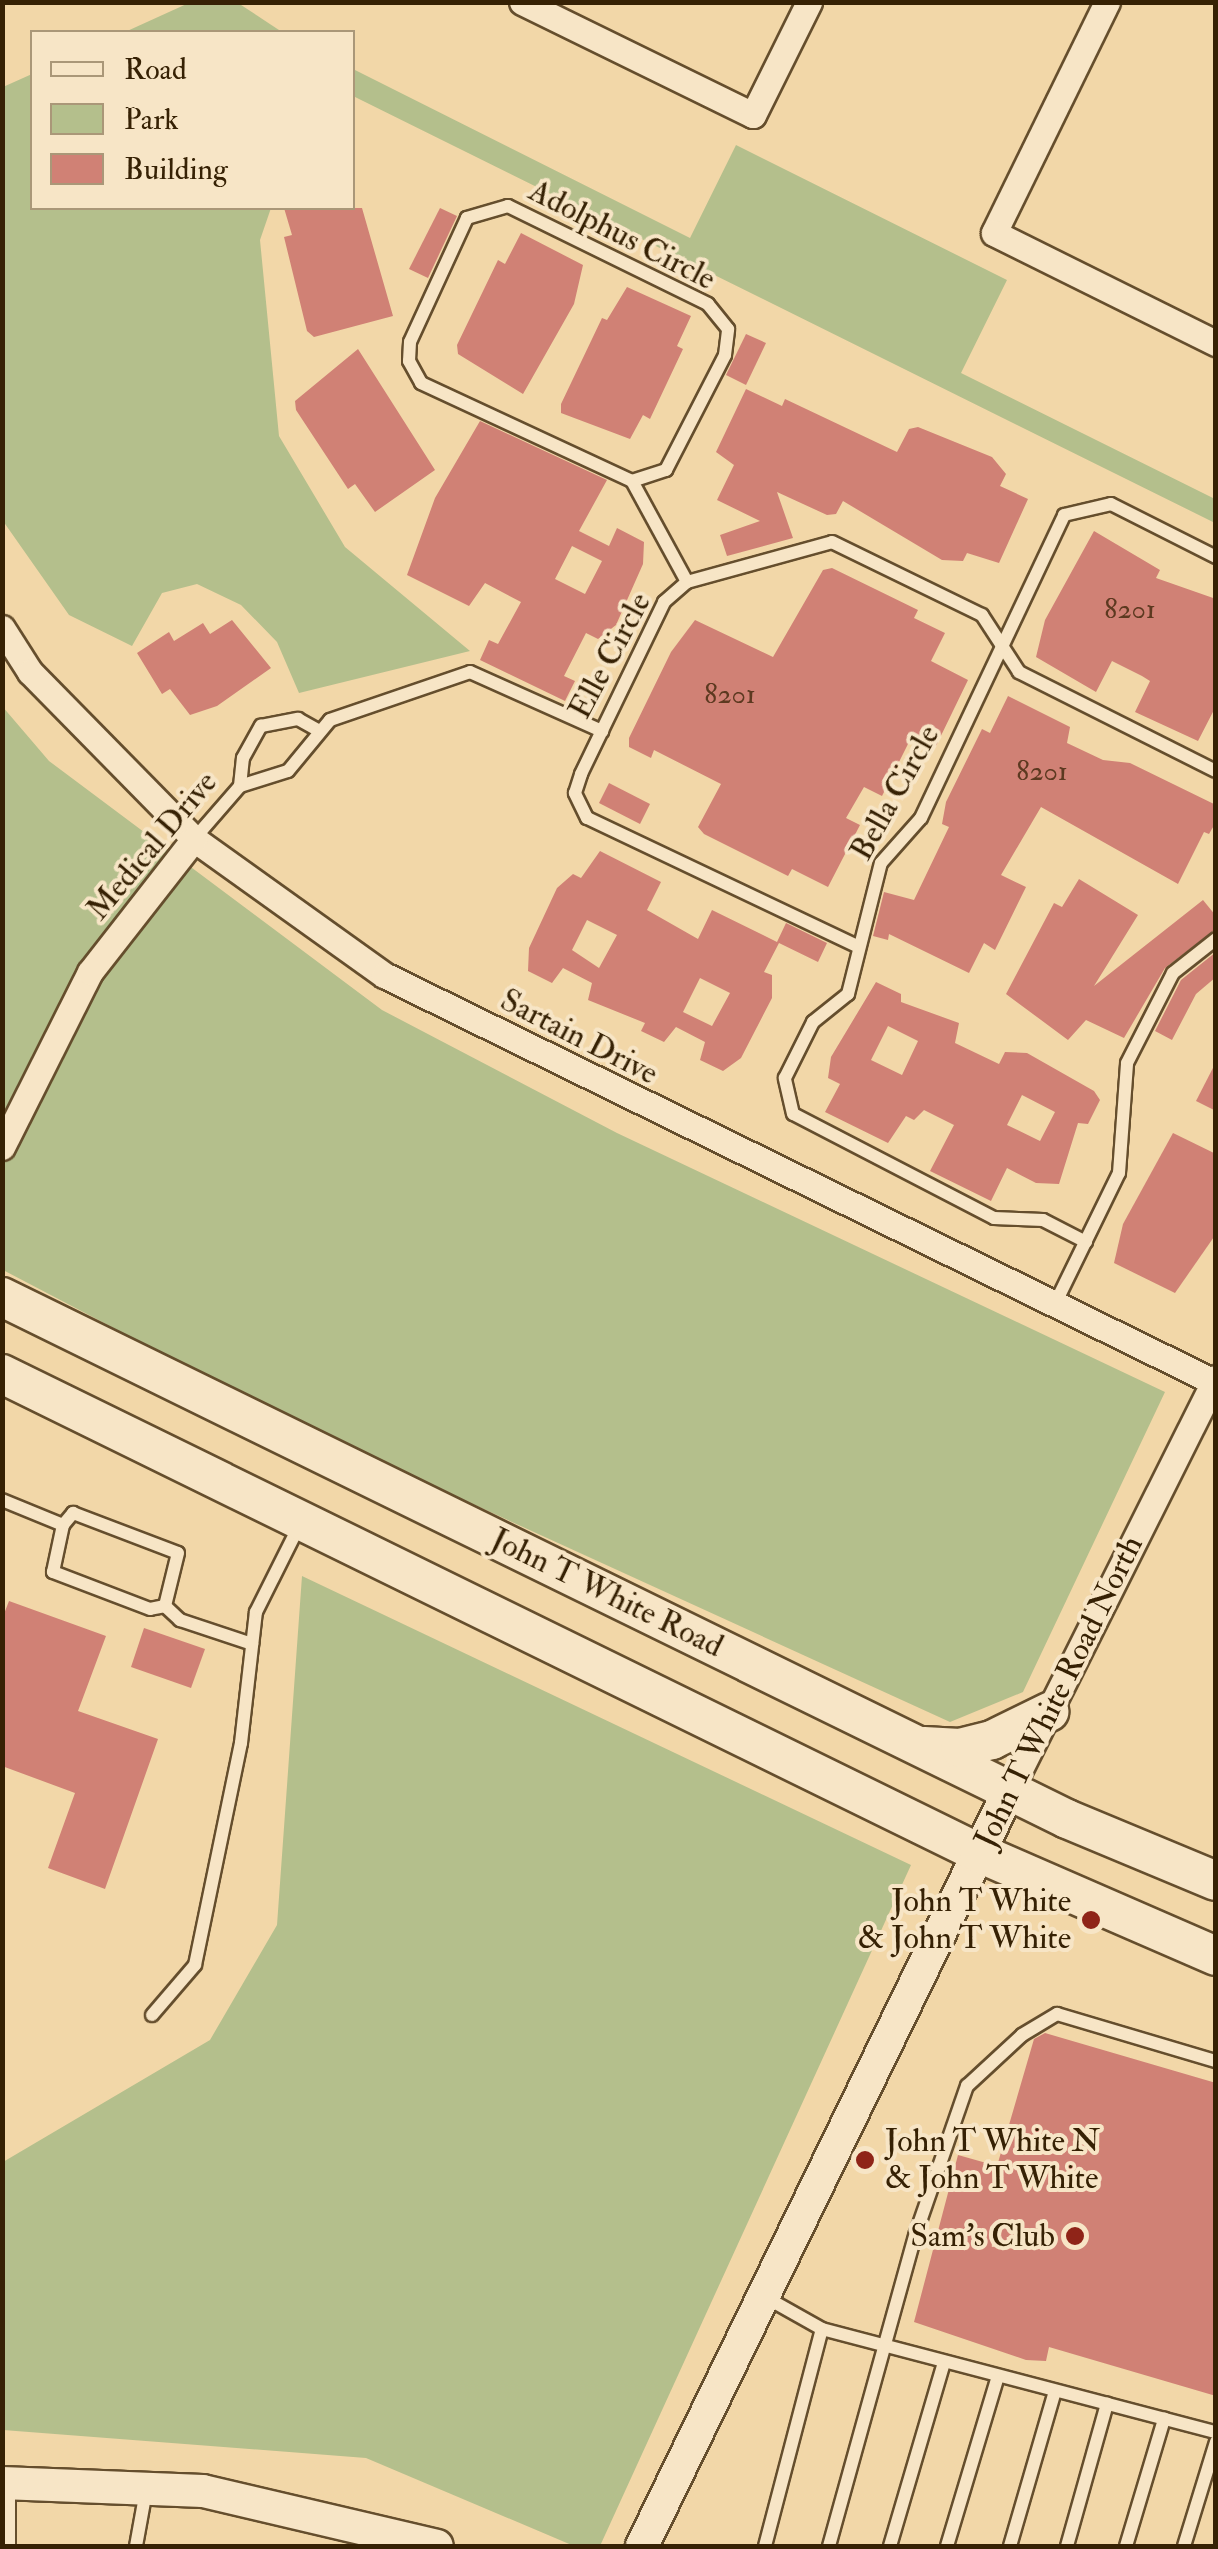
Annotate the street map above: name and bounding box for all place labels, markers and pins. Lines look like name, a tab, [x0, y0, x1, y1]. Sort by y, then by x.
place label: John T White & John T White	[858, 1883, 1071, 1958]
marker: John T White & John T White	[1080, 1909, 1102, 1931]
place label: John T White N & John T White	[885, 2123, 1100, 2198]
marker: John T White N & John T White	[854, 2149, 876, 2171]
place label: Sam's Club	[910, 2217, 1055, 2255]
marker: Sam's Club	[1064, 2225, 1086, 2247]

